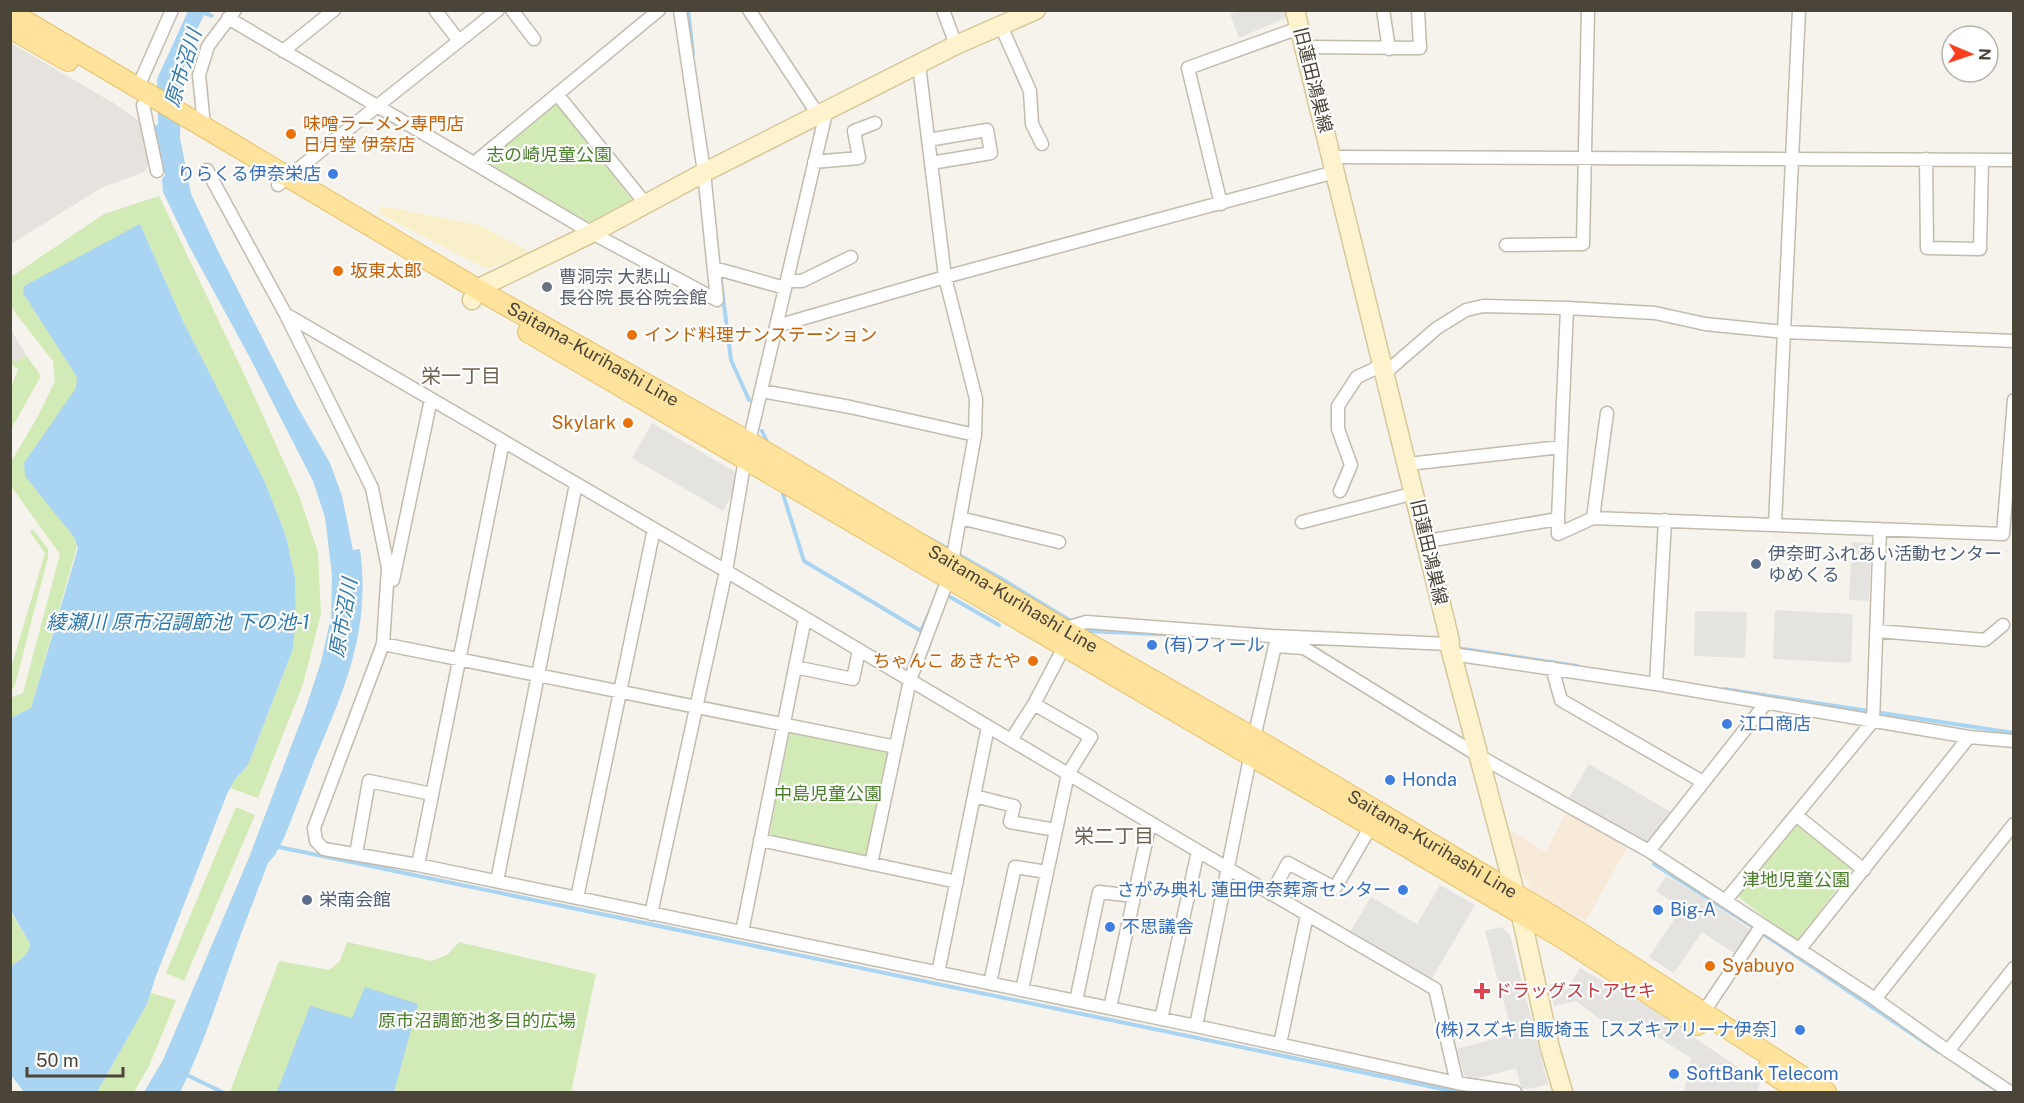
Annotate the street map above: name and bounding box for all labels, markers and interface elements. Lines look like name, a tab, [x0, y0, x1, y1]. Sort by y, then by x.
water label: 原市沼川	[160, 24, 207, 110]
north arrow	[1940, 24, 2000, 84]
street label: 旧蓮田鴻巣線	[1290, 25, 1337, 135]
text: N	[1975, 48, 1994, 61]
place label: 味噌ラーメン専門店 日月堂 伊奈店	[303, 113, 464, 155]
marker: 味噌ラーメン専門店 日月堂 伊奈店	[284, 127, 298, 141]
park label: 志の崎児童公園	[486, 144, 612, 165]
place label: りらくる伊奈栄店	[177, 163, 321, 184]
marker: りらくる伊奈栄店	[326, 167, 340, 181]
place label: 坂東太郎	[350, 260, 422, 281]
marker: 坂東太郎	[331, 264, 345, 278]
place label: 曹洞宗 大悲山 長谷院 長谷院会館	[559, 266, 707, 308]
marker: 曹洞宗 大悲山 長谷院 長谷院会館	[540, 280, 554, 294]
street label: Saitama-Kurihashi Line	[504, 297, 683, 410]
place label: インド料理ナンステーション	[644, 324, 877, 345]
marker: インド料理ナンステーション	[625, 328, 639, 342]
district label: 栄一丁目	[421, 364, 501, 388]
place label: Skylark	[551, 412, 616, 433]
marker: Skylark	[621, 416, 635, 430]
street label: 旧蓮田鴻巣線	[1407, 497, 1452, 607]
street label: Saitama-Kurihashi Line	[924, 540, 1102, 657]
place label: 伊奈町ふれあい活動センター ゆめくる	[1768, 543, 2002, 585]
marker: 伊奈町ふれあい活動センター ゆめくる	[1749, 557, 1763, 571]
water label: 原市沼川	[324, 575, 362, 659]
water label: 綾瀬川 原市沼調節池 下の池-1	[46, 610, 310, 634]
place label: (有)フィール	[1164, 634, 1265, 655]
marker: (有)フィール	[1145, 638, 1159, 652]
place label: ちゃんこ あきたや	[873, 650, 1021, 671]
marker: ちゃんこ あきたや	[1026, 654, 1040, 668]
place label: 江口商店	[1739, 713, 1811, 734]
marker: 江口商店	[1720, 717, 1734, 731]
place label: Honda	[1402, 769, 1457, 790]
marker: Honda	[1383, 773, 1397, 787]
park label: 中島児童公園	[774, 783, 882, 804]
street label: Saitama-Kurihashi Line	[1344, 785, 1521, 902]
district label: 栄二丁目	[1074, 824, 1154, 848]
park label: 津地児童公園	[1742, 869, 1850, 890]
place label: さがみ典礼 蓮田伊奈葬斎センター	[1117, 879, 1391, 900]
marker: さがみ典礼 蓮田伊奈葬斎センター	[1396, 883, 1410, 897]
place label: 栄南会館	[319, 889, 391, 910]
marker: 栄南会館	[300, 893, 314, 907]
place label: Big-A	[1670, 899, 1716, 920]
marker: Big-A	[1651, 903, 1665, 917]
place label: 不思議舎	[1122, 916, 1194, 937]
marker: 不思議舎	[1103, 920, 1117, 934]
place label: Syabuyo	[1722, 955, 1794, 976]
marker: Syabuyo	[1703, 959, 1717, 973]
place label: ドラッグストアセキ	[1494, 980, 1656, 1001]
marker: ドラッグストアセキ	[1475, 984, 1489, 998]
park label: 原市沼調節池多目的広場	[378, 1010, 576, 1031]
place label: (株)スズキ自販埼玉［スズキアリーナ伊奈］	[1435, 1019, 1788, 1040]
marker: (株)スズキ自販埼玉［スズキアリーナ伊奈］	[1793, 1023, 1807, 1037]
scale bar	[27, 1040, 123, 1078]
text: 50 m	[36, 1050, 79, 1071]
place label: SoftBank Telecom	[1686, 1063, 1839, 1084]
marker: SoftBank Telecom	[1667, 1067, 1681, 1081]

